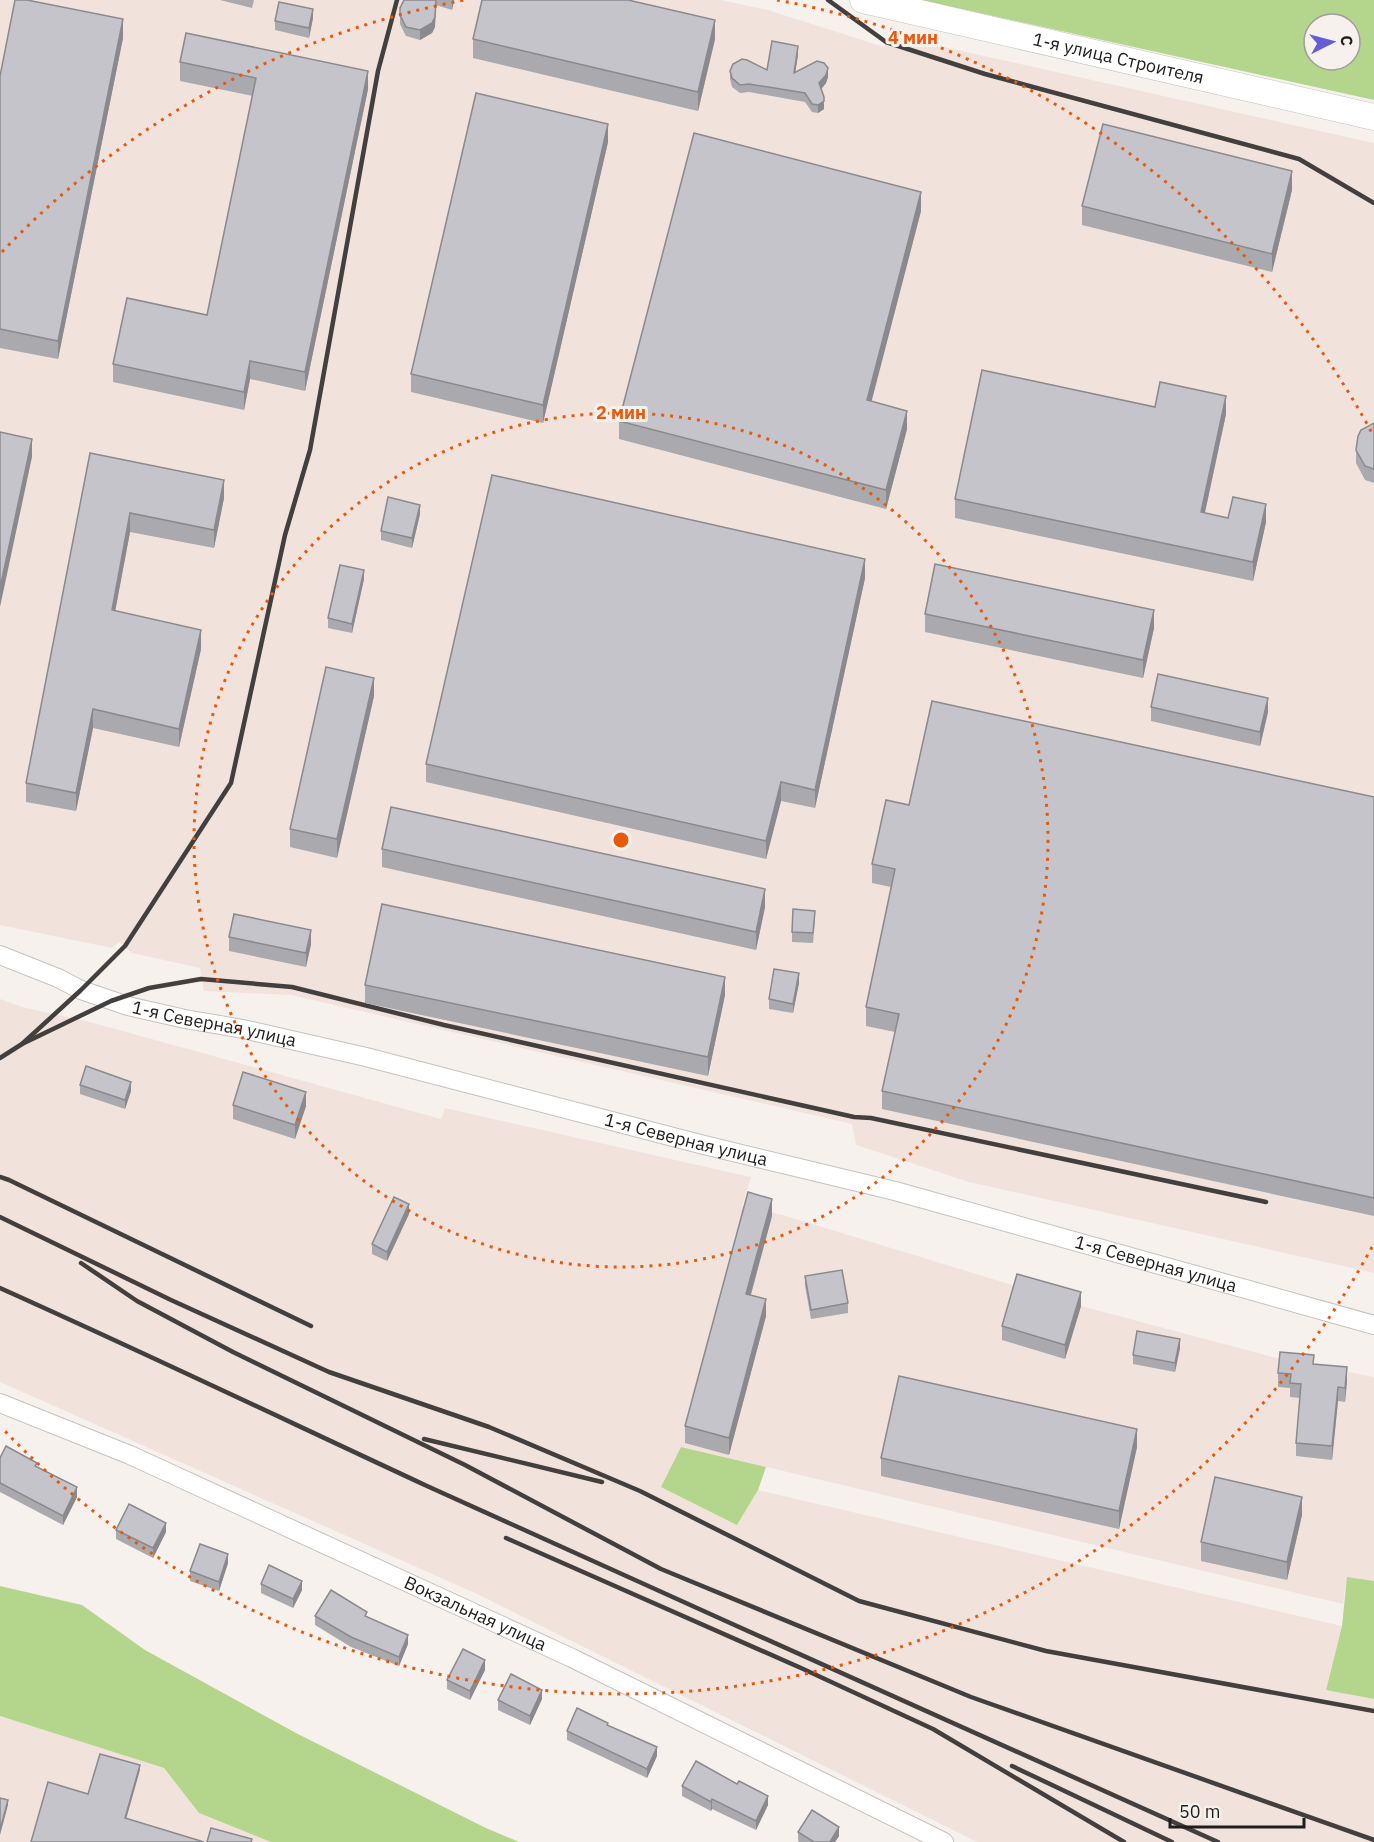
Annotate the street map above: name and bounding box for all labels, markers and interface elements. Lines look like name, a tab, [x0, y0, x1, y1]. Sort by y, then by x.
north arrow	[1302, 12, 1362, 72]
text: 4 мин	[888, 26, 938, 49]
street label: 1-я улица Строителя	[1031, 27, 1206, 89]
text: С	[1336, 34, 1357, 47]
text: 2 мин	[596, 401, 646, 424]
centre of rings	[611, 830, 631, 850]
street label: 1-я Северная улица	[130, 995, 299, 1052]
street label: 1-я Северная улица	[602, 1108, 770, 1171]
street label: 1-я Северная улица	[1072, 1230, 1240, 1297]
street label: Вокзальная улица	[401, 1571, 551, 1656]
scale bar	[1170, 1791, 1304, 1829]
text: 50 m	[1179, 1800, 1221, 1823]

